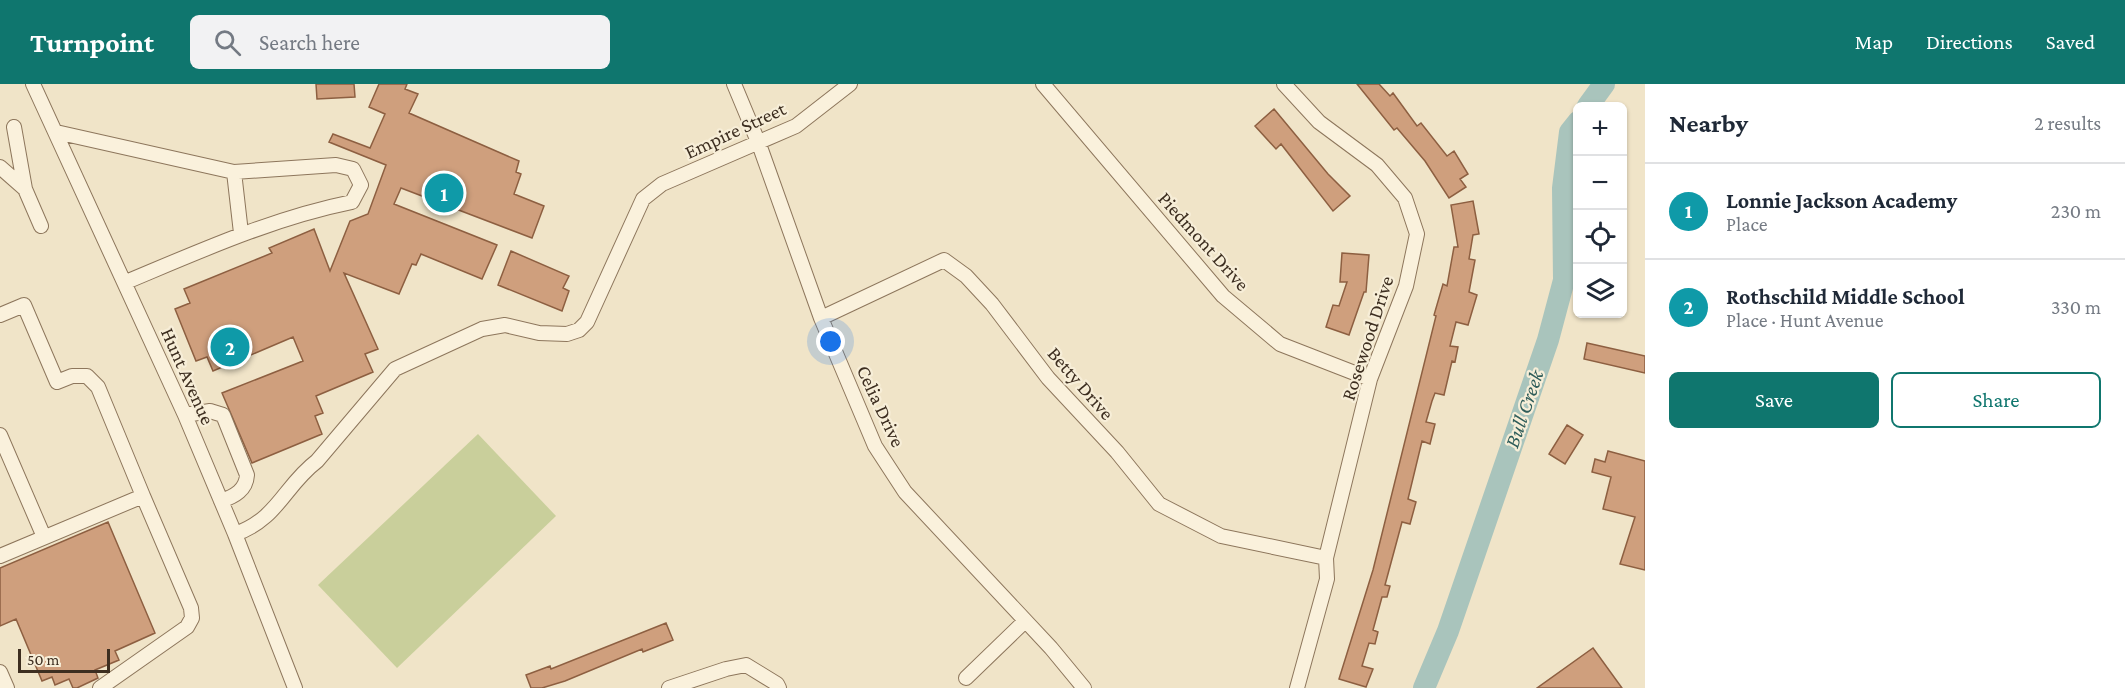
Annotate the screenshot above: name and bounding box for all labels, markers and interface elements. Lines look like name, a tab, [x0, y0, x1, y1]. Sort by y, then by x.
search box	[190, 15, 610, 69]
icon: search	[211, 26, 244, 59]
text: Turnpoint	[30, 27, 154, 58]
text: Search here	[259, 30, 360, 55]
text: Map	[1855, 30, 1893, 54]
text: Directions	[1926, 30, 2013, 54]
text: Saved	[2046, 30, 2095, 54]
street label: Empire Street	[681, 97, 790, 164]
map controls	[1573, 102, 1627, 318]
button: +	[1573, 102, 1627, 156]
text: Nearby	[1669, 109, 1748, 138]
text: 2 results	[2034, 112, 2101, 134]
button: −	[1573, 156, 1627, 210]
pin: 1	[424, 170, 464, 216]
street label: Piedmont Drive	[1154, 187, 1254, 295]
text: Lonnie Jackson Academy	[1726, 188, 1957, 213]
text: 1	[1685, 200, 1692, 222]
text: 230 m	[2051, 200, 2101, 222]
button: locate	[1573, 210, 1627, 264]
text: Place	[1726, 213, 1768, 235]
button: layers	[1573, 264, 1627, 318]
street label: Rosewood Drive	[1337, 273, 1398, 403]
text: Rothschild Middle School	[1726, 284, 1965, 309]
text: 2	[1683, 296, 1694, 318]
text: 330 m	[2051, 296, 2101, 318]
text: Place · Hunt Avenue	[1726, 309, 1884, 331]
street label: Hunt Avenue	[157, 324, 219, 428]
pin: 2	[210, 324, 250, 370]
your location	[816, 327, 845, 356]
street label: Betty Drive	[1043, 342, 1119, 425]
street label: Celia Drive	[853, 362, 910, 450]
water label: Bull Creek	[1500, 366, 1549, 451]
button: Save	[1669, 372, 1879, 428]
button: Share	[1891, 372, 2101, 428]
scale bar	[18, 646, 110, 674]
text: 50 m	[27, 651, 59, 668]

